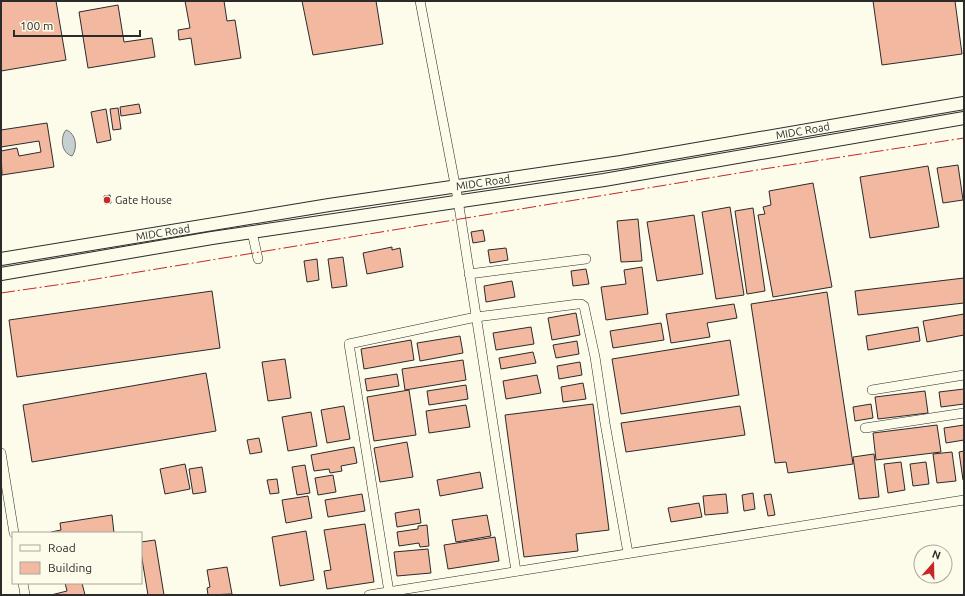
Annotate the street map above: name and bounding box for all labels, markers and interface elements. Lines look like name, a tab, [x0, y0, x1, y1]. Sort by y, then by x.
scale bar	[14, 12, 140, 38]
text: 100 m	[20, 19, 53, 32]
street label: MIDC Road	[775, 120, 831, 141]
street label: MIDC Road	[455, 172, 511, 192]
place label: Gate House	[115, 194, 172, 206]
marker: Gate House	[102, 195, 112, 205]
street label: MIDC Road	[135, 222, 191, 243]
legend	[12, 532, 142, 584]
text: Road	[48, 541, 76, 554]
north arrow	[913, 544, 953, 584]
text: N	[931, 548, 942, 562]
text: Building	[48, 561, 92, 574]

